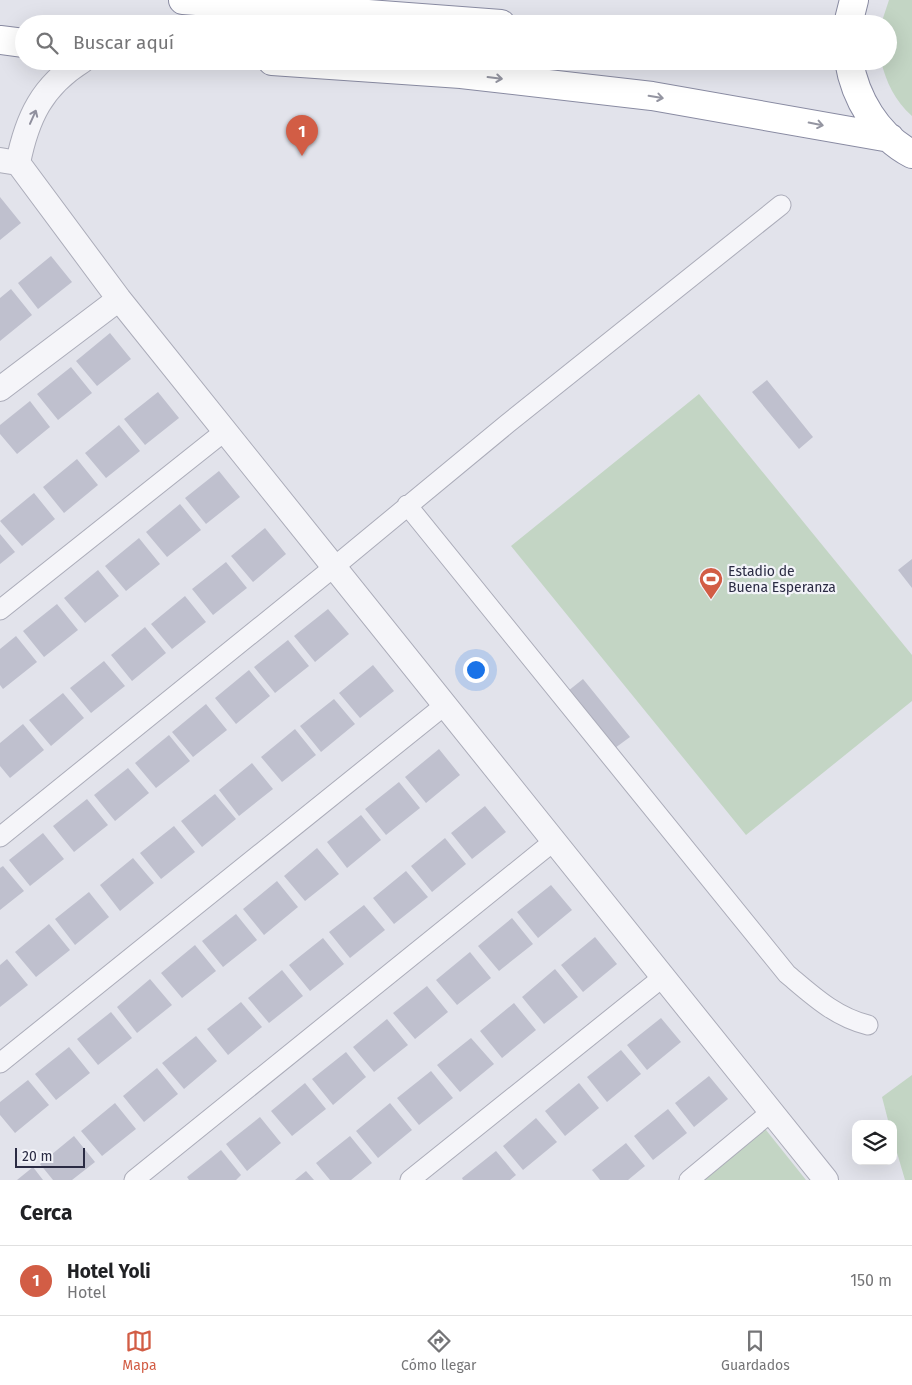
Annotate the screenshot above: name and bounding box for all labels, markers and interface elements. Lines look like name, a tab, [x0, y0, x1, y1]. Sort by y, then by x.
search box	[15, 15, 897, 70]
icon: search	[33, 29, 61, 57]
text: Buscar aquí	[73, 31, 174, 54]
one-way arrow	[487, 73, 503, 83]
one-way arrow	[648, 92, 664, 102]
one-way arrow	[28, 110, 38, 125]
pin: 1	[286, 115, 318, 156]
one-way arrow	[808, 120, 824, 130]
place label: Estadio de Buena Esperanza	[728, 563, 836, 596]
sports icon: Estadio de Buena Esperanza	[698, 566, 724, 600]
your location	[463, 657, 489, 683]
map controls	[852, 1120, 897, 1165]
button: layers	[852, 1120, 897, 1165]
scale bar	[15, 1145, 85, 1168]
text: 20 m	[22, 1148, 52, 1165]
text: Cerca	[20, 1200, 72, 1226]
text: Hotel Yoli	[67, 1260, 151, 1283]
text: 1	[32, 1271, 40, 1290]
text: 150 m	[850, 1271, 892, 1290]
text: Hotel	[67, 1283, 106, 1302]
tab: Mapa	[122, 1327, 157, 1374]
tab: Cómo llegar	[401, 1327, 477, 1374]
tab: Guardados	[721, 1327, 790, 1374]

